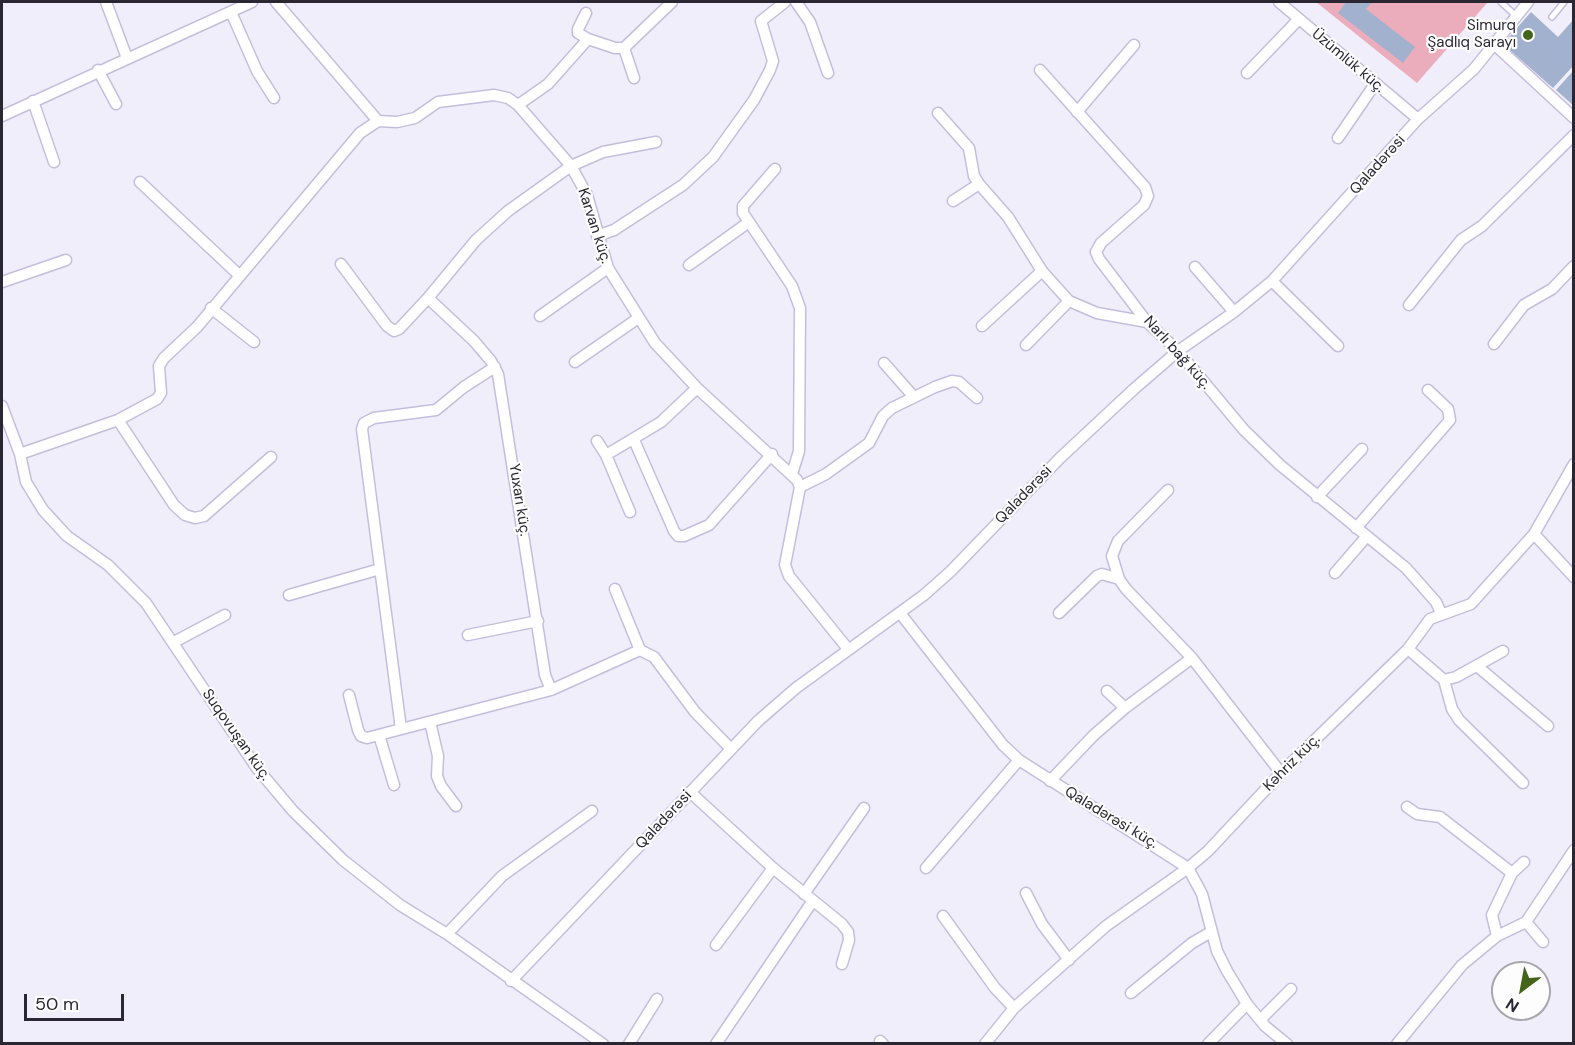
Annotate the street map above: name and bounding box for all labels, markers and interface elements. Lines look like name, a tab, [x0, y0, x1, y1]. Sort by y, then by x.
place label: Simurq Şadlıq Sarayı	[1428, 17, 1516, 52]
street label: Üzümlük küç.	[1308, 25, 1388, 97]
marker: Simurq Şadlıq Sarayı	[1521, 28, 1535, 42]
street label: Qaladərəsi	[1347, 131, 1409, 199]
street label: Karvan küç.	[573, 186, 615, 266]
street label: Narlı bağ küç.	[1139, 313, 1215, 393]
street label: Qaladərəsi	[992, 462, 1056, 528]
street label: Yuxarı küç.	[504, 463, 534, 537]
street label: Suqovuşan küç.	[198, 686, 274, 784]
street label: Kəhriz küç.	[1260, 731, 1324, 795]
street label: Qaladərəsi küç.	[1061, 783, 1161, 853]
street label: Qaladərəsi	[632, 787, 696, 853]
north arrow	[1491, 961, 1551, 1021]
scale bar	[27, 982, 128, 1020]
text: 50 m	[35, 992, 79, 1016]
text: N	[1502, 993, 1523, 1017]

